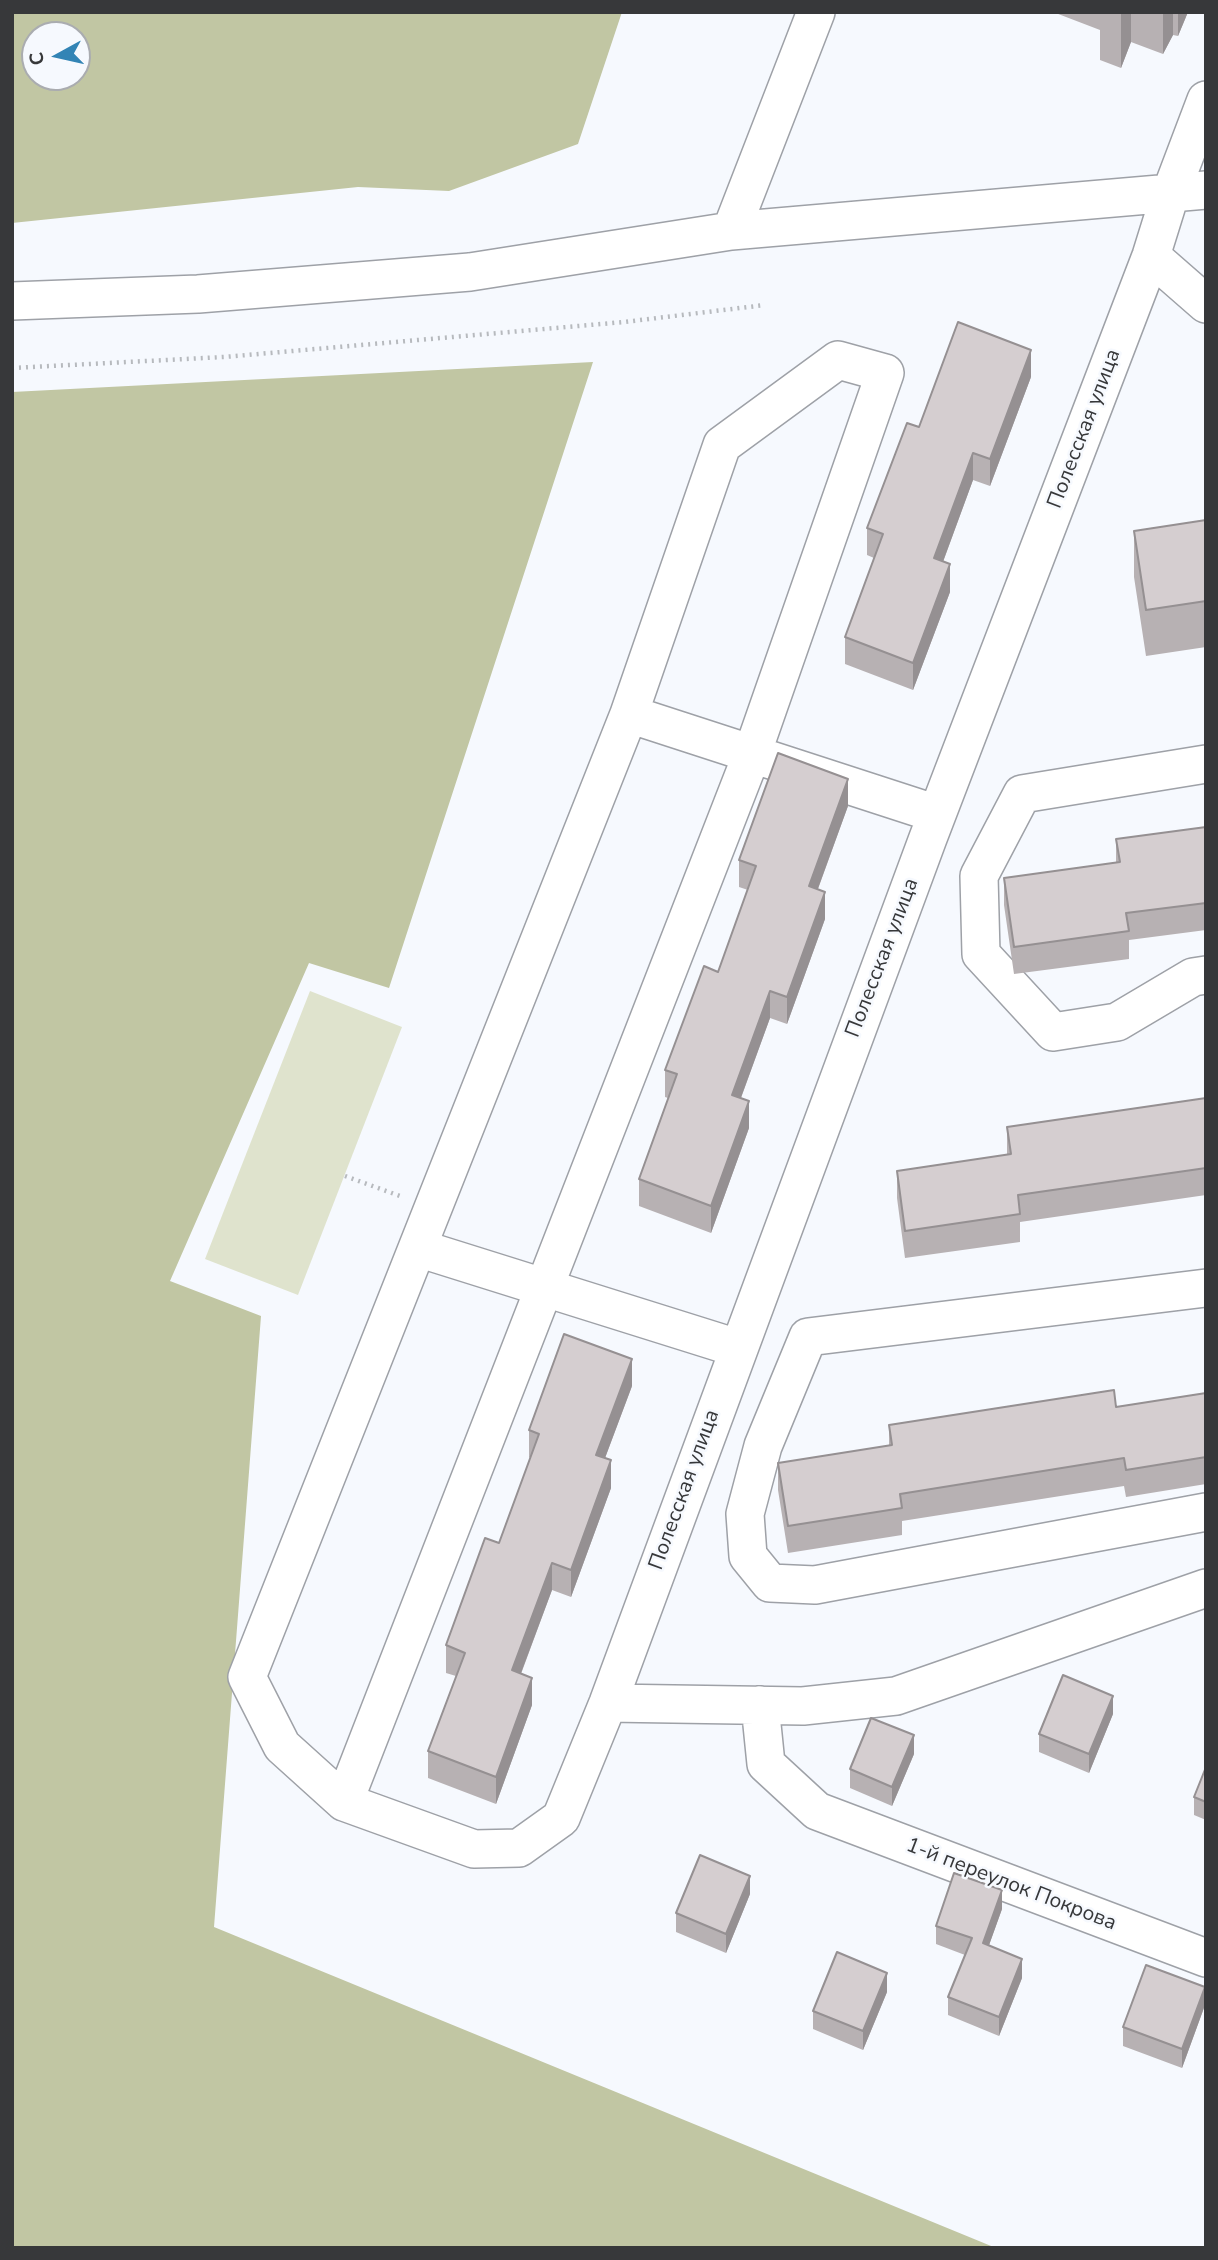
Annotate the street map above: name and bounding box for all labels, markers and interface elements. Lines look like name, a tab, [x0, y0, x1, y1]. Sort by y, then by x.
north arrow	[21, 21, 91, 91]
text: С	[23, 50, 51, 67]
street label: Полесская улица	[1043, 346, 1127, 512]
street label: Полесская улица	[841, 875, 925, 1041]
street label: Полесская улица	[644, 1407, 726, 1573]
street label: 1-й переулок Покрова	[902, 1833, 1120, 1937]

